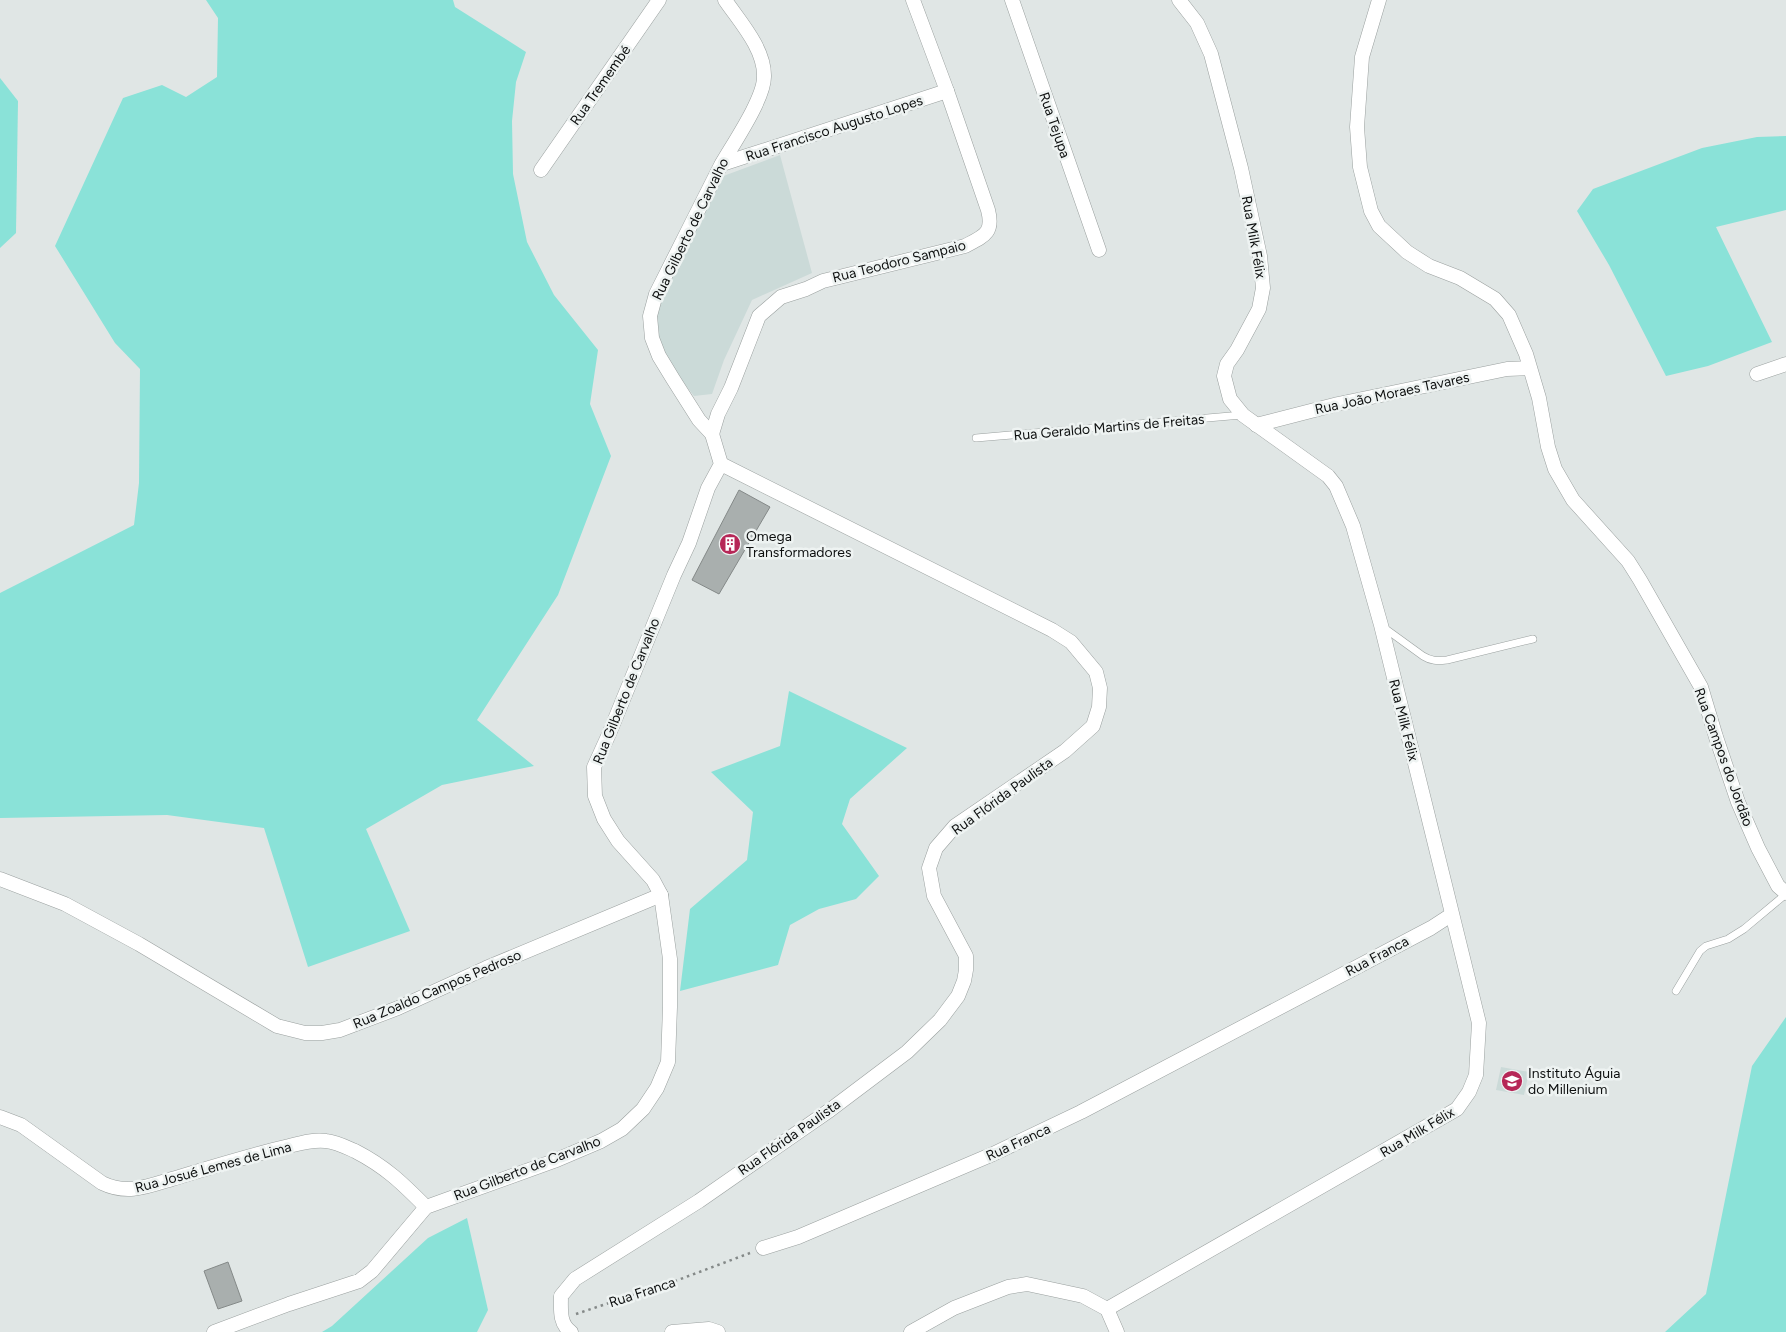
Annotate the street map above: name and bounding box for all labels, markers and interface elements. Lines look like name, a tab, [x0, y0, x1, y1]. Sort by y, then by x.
street label: Rua Tremembé	[566, 42, 635, 129]
street label: Rua Tejupa	[1035, 90, 1074, 160]
street label: Rua Francisco Augusto Lopes	[743, 92, 925, 165]
street label: Rua Gilberto de Carvalho	[649, 155, 732, 303]
street label: Rua Milk Félix	[1238, 194, 1269, 280]
street label: Rua Teodoro Sampaio	[831, 237, 968, 286]
street label: Rua João Moraes Tavares	[1313, 369, 1471, 418]
street label: Rua Geraldo Martins de Freitas	[1013, 411, 1205, 444]
place label: Omega Transformadores	[746, 528, 852, 561]
building icon: Omega Transformadores	[718, 532, 742, 556]
street label: Rua Gilberto de Carvalho	[589, 616, 664, 767]
street label: Rua Milk Félix	[1385, 677, 1422, 763]
street label: Rua Campos do Jordão	[1691, 686, 1756, 829]
street label: Rua Flórida Paulista	[948, 754, 1056, 839]
street label: Rua Franca	[1343, 933, 1412, 980]
street label: Rua Zoaldo Campos Pedroso	[351, 946, 524, 1033]
place label: Instituto Águia do Millenium	[1528, 1065, 1621, 1098]
school or university icon: Instituto Águia do Millenium	[1500, 1069, 1524, 1093]
street label: Rua Flórida Paulista	[735, 1096, 844, 1179]
street label: Rua Milk Félix	[1377, 1103, 1458, 1161]
street label: Rua Franca	[983, 1120, 1053, 1165]
street label: Rua Gilberto de Carvalho	[451, 1133, 603, 1204]
street label: Rua Josué Lemes de Lima	[133, 1138, 293, 1197]
street label: Rua Franca	[607, 1274, 678, 1311]

